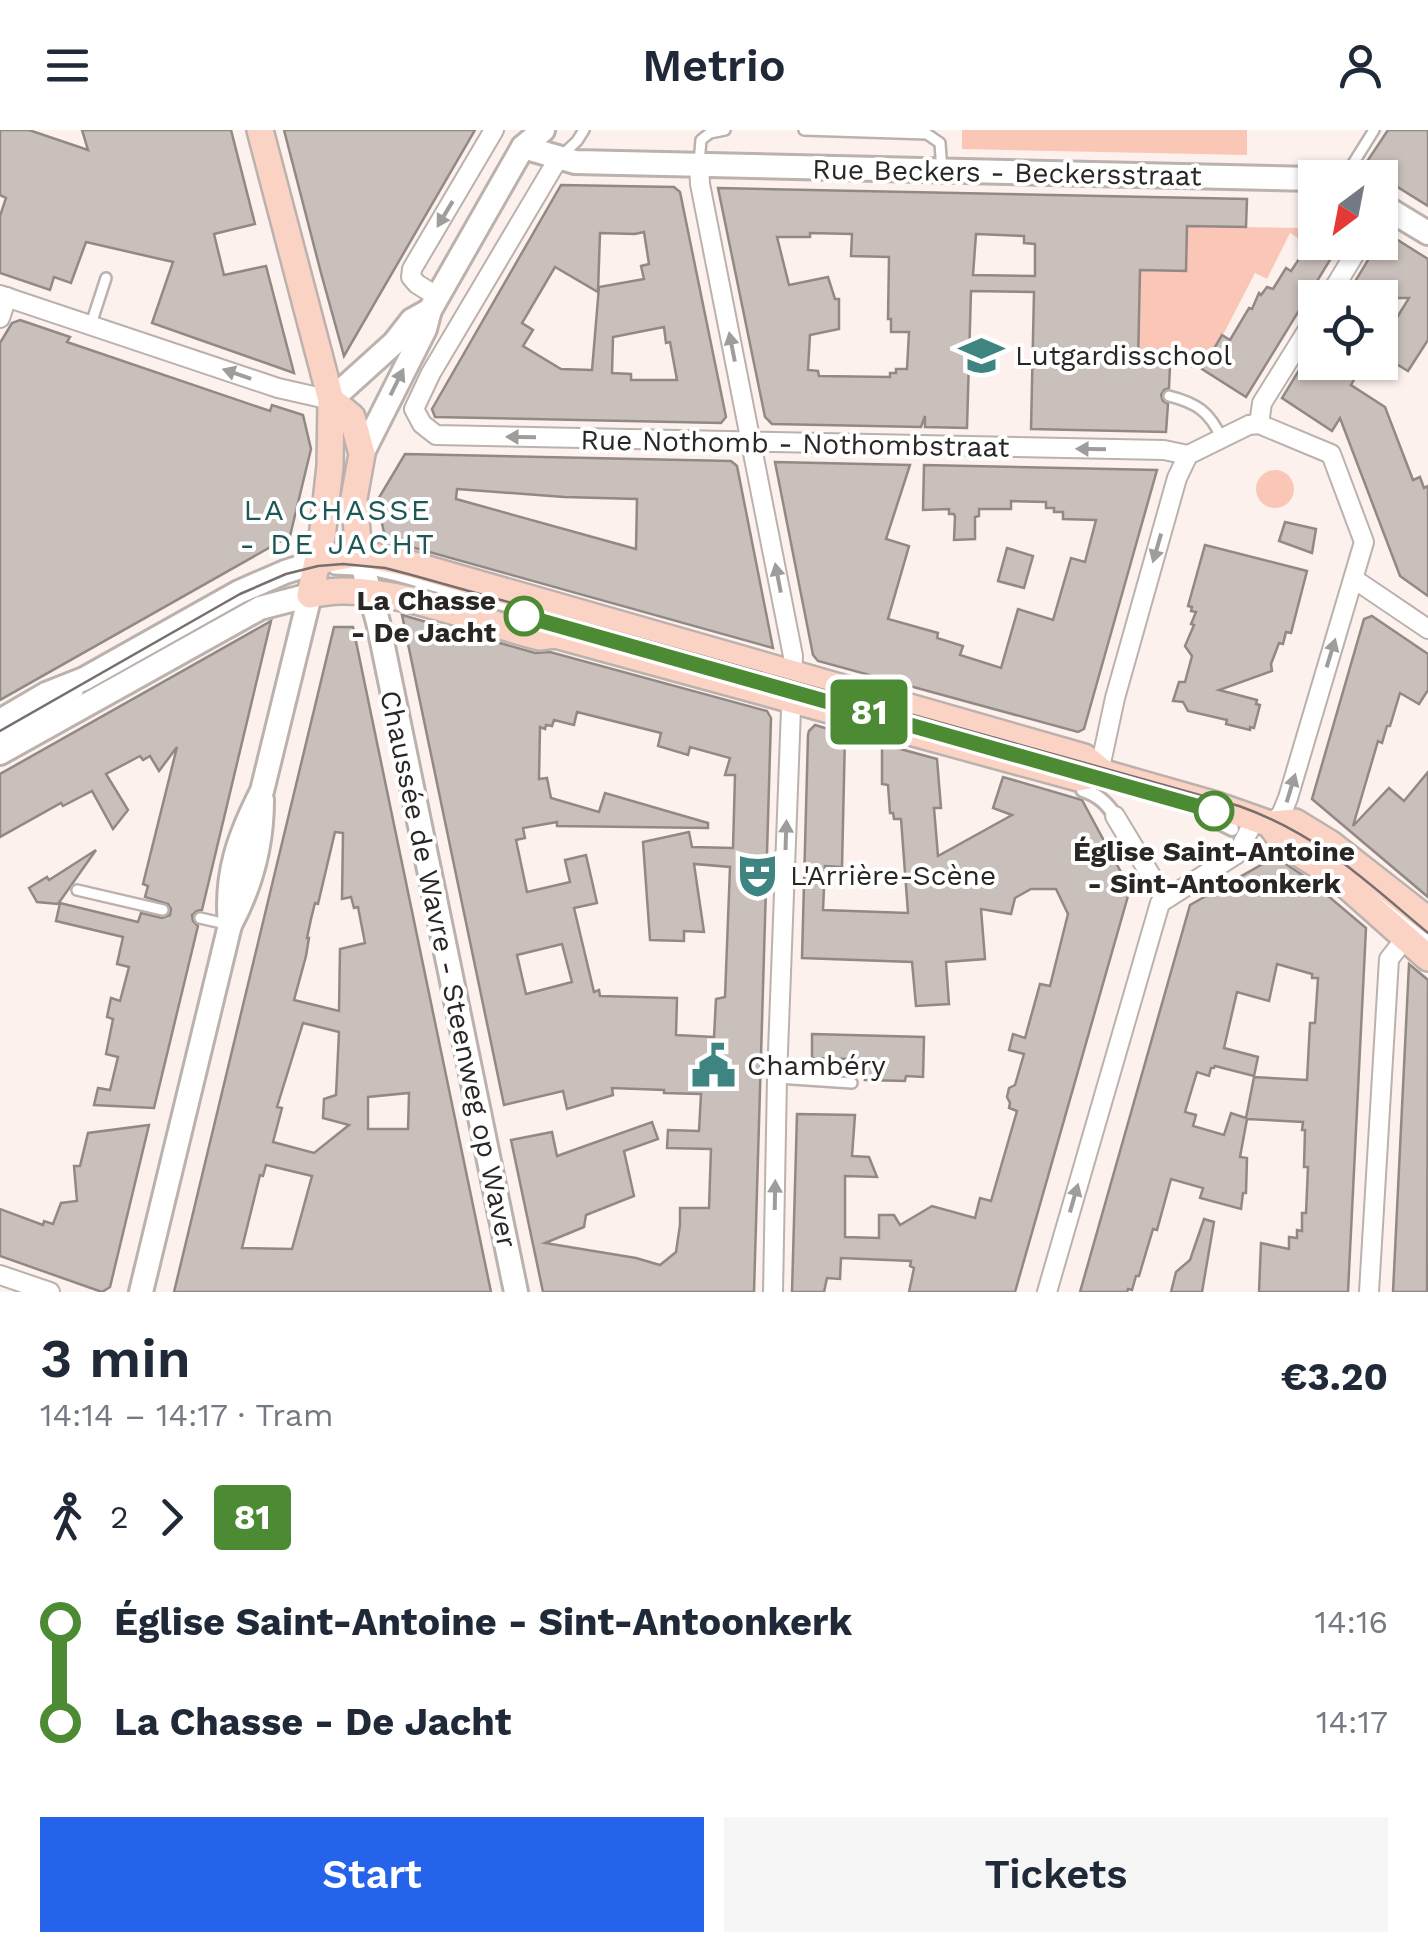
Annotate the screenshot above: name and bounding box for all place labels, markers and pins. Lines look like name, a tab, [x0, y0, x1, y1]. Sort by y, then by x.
school or university icon: Lutgardisschool	[958, 331, 1006, 379]
place label: Lutgardisschool	[1015, 339, 1232, 372]
place label: La Chasse - De Jacht	[351, 584, 496, 649]
marker: La Chasse - De Jacht	[505, 597, 543, 635]
marker: Église Saint-Antoine - Sint-Antoonkerk	[1195, 792, 1233, 830]
place label: Église Saint-Antoine - Sint-Antoonkerk	[1073, 835, 1355, 900]
theatre icon: L'Arrière-Scène	[733, 851, 781, 899]
place label: L'Arrière-Scène	[790, 859, 996, 892]
public building icon: Chambéry	[690, 1041, 738, 1089]
place label: Chambéry	[747, 1049, 886, 1082]

